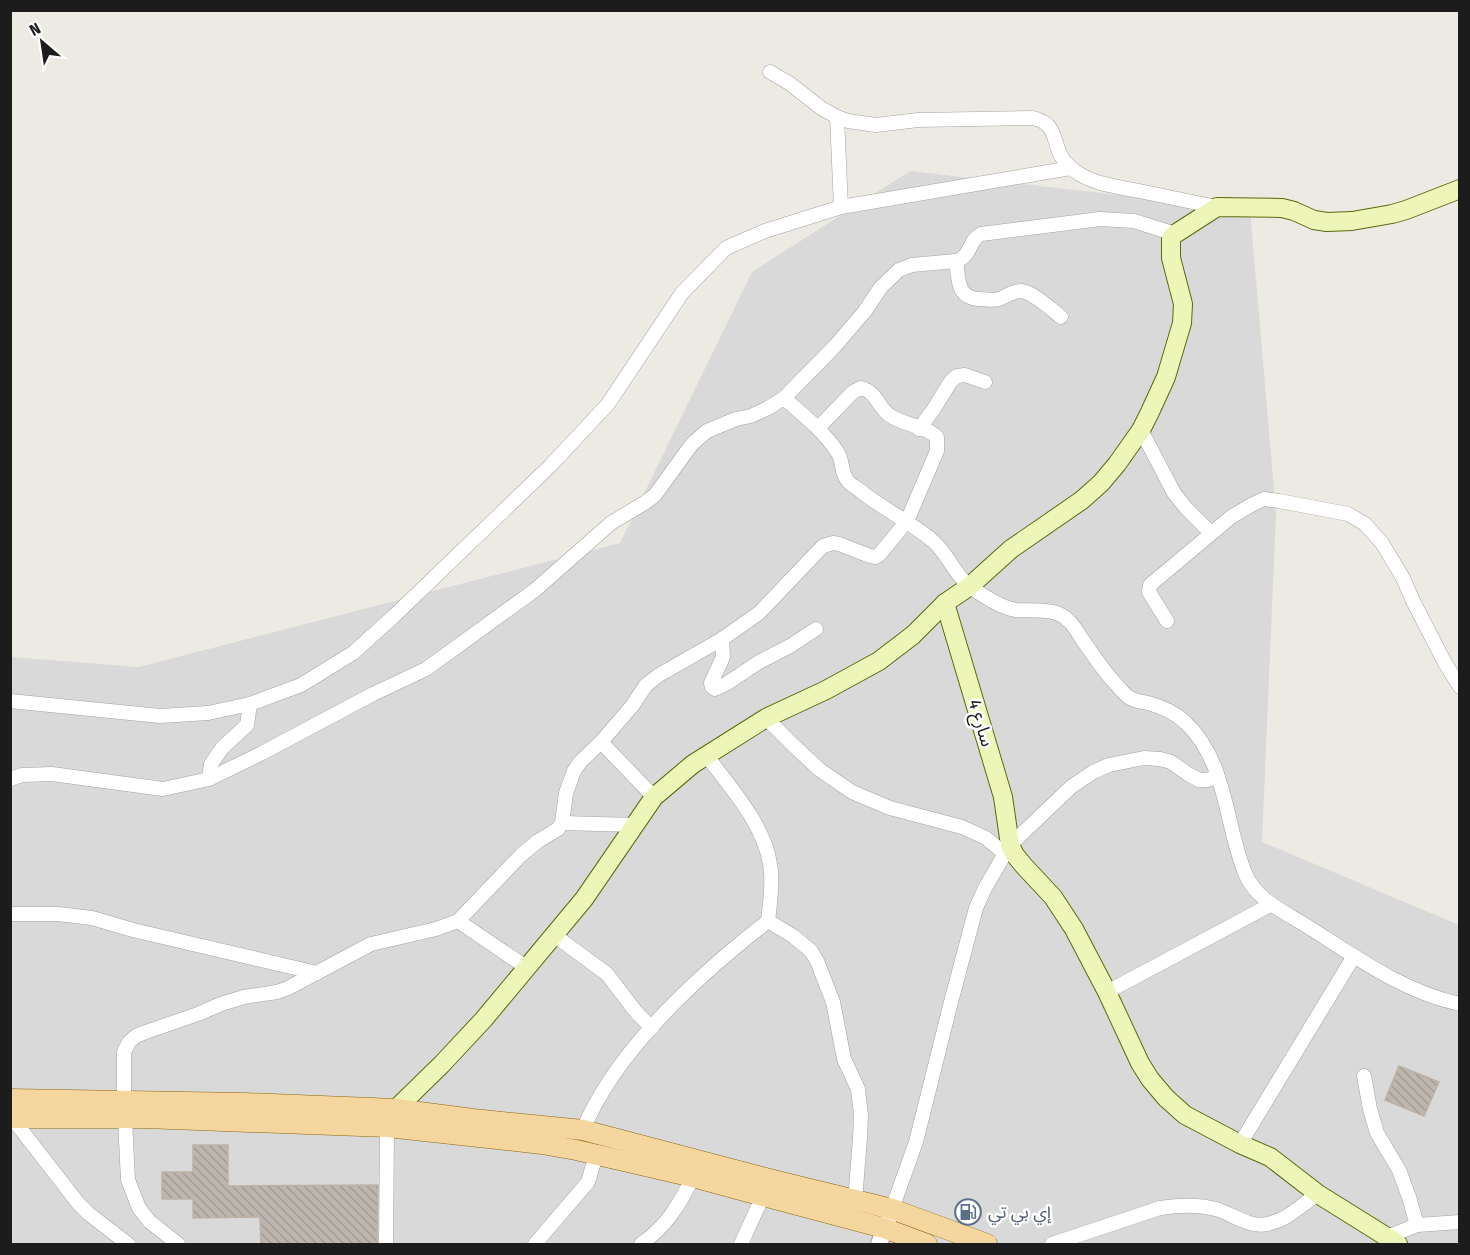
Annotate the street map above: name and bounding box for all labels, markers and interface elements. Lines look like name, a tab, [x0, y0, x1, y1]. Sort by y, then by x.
north arrow	[12, 12, 72, 72]
text: N	[26, 19, 44, 40]
street label: سارع 4	[961, 697, 999, 750]
fuel station icon: إي بي تي	[953, 1197, 983, 1227]
place label: إي بي تي	[988, 1201, 1051, 1225]

